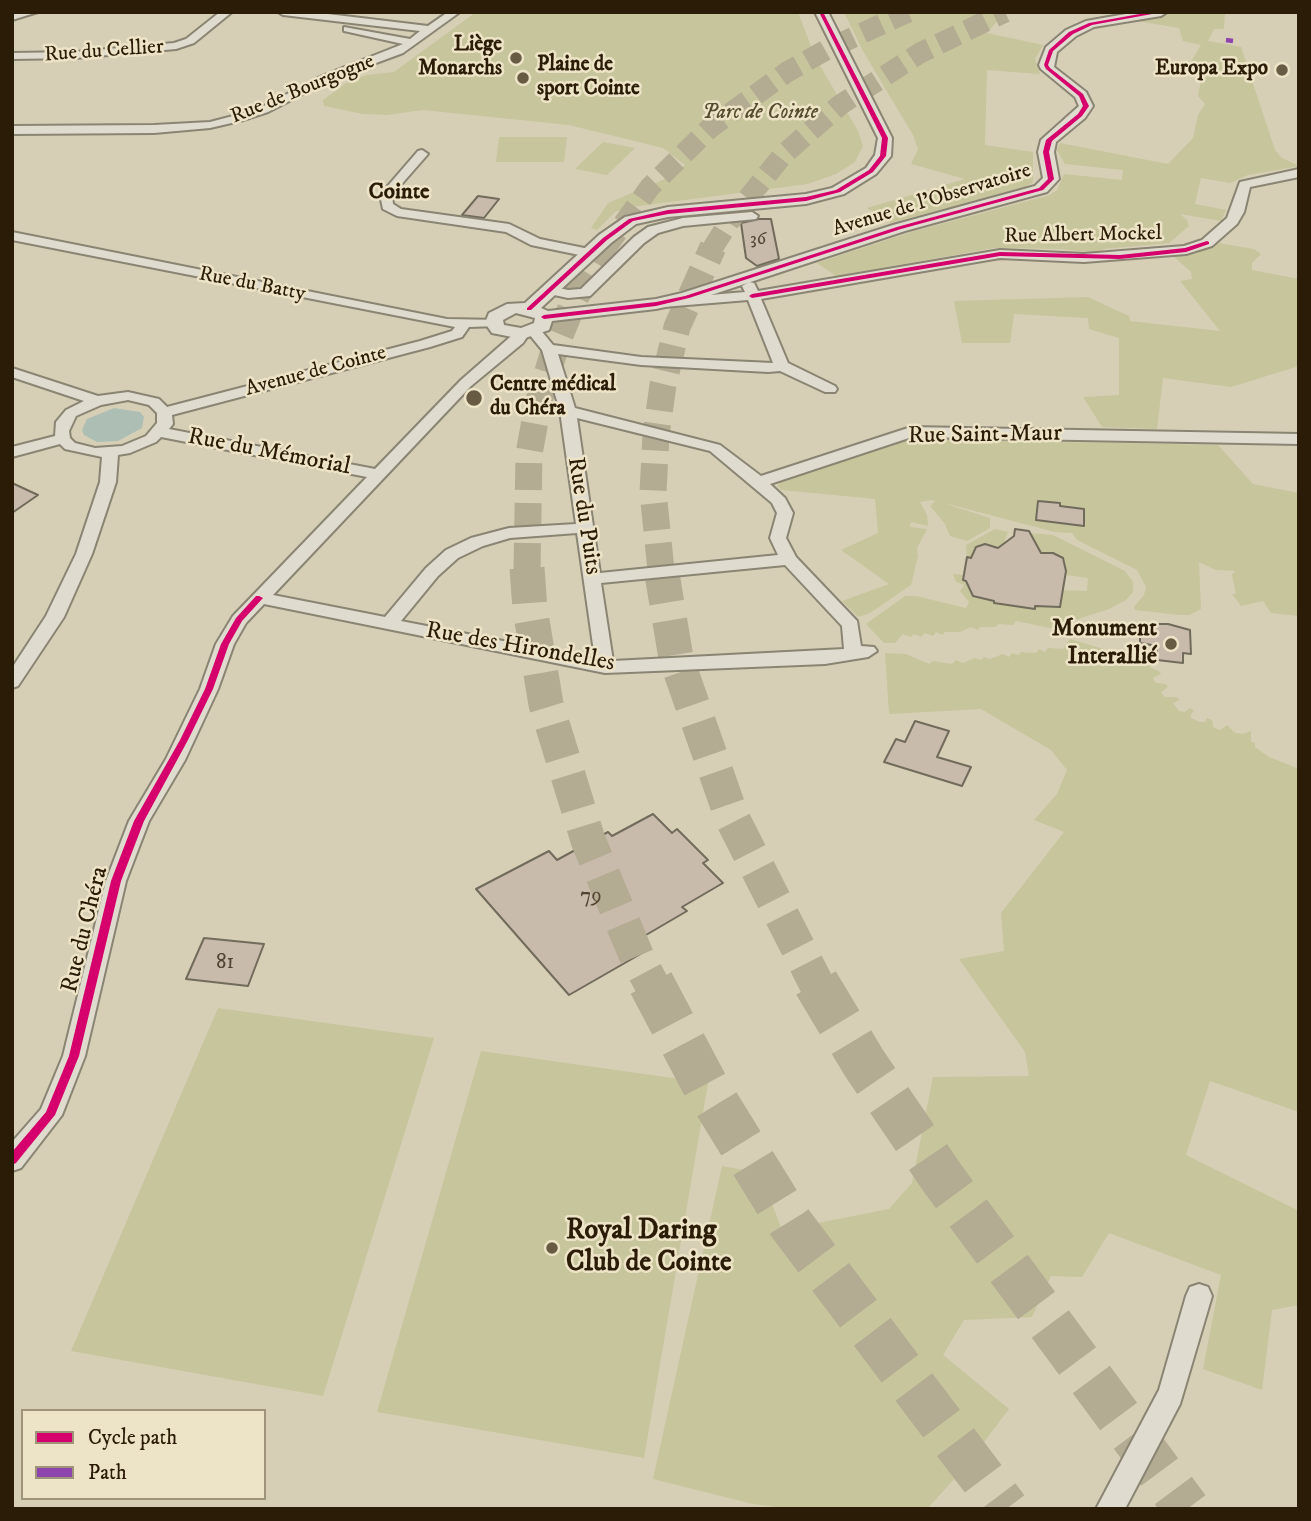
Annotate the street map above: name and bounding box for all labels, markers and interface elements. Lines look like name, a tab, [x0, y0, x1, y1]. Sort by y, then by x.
place label: Liège Monarchs	[418, 33, 502, 83]
street label: Rue du Cellier	[43, 35, 165, 69]
street label: Rue de Bourgogne	[227, 50, 379, 130]
marker: Liège Monarchs	[508, 50, 524, 66]
place label: Plaine de sport Cointe	[537, 53, 640, 103]
place label: Europa Expo	[1155, 57, 1268, 83]
marker: Europa Expo	[1274, 62, 1290, 78]
marker: Plaine de sport Cointe	[515, 70, 531, 86]
park label: Parc de Cointe	[702, 101, 818, 127]
street label: Avenue de l'Observatoire	[830, 159, 1034, 243]
district label: Cointe	[368, 179, 430, 207]
street label: Rue Albert Mockel	[1004, 222, 1162, 250]
house number: 36	[750, 229, 766, 251]
street label: Rue du Batty	[197, 262, 307, 308]
street label: Avenue de Cointe	[243, 341, 389, 403]
place label: Centre médical du Chéra	[490, 373, 616, 423]
marker: Centre médical du Chéra	[464, 388, 484, 408]
street label: Rue Saint-Maur	[908, 420, 1062, 452]
street label: Rue du Mémorial	[185, 423, 353, 483]
street label: Rue du Puits	[559, 455, 607, 577]
place label: Monument Interallié	[1052, 616, 1157, 672]
street label: Rue des Hirondelles	[423, 617, 617, 679]
marker: Monument Interallié	[1163, 636, 1179, 652]
street label: Rue du Chéra	[56, 864, 116, 996]
house number: 79	[580, 885, 602, 911]
house number: 81	[216, 951, 234, 977]
place label: Royal Daring Club de Cointe	[566, 1215, 732, 1281]
marker: Royal Daring Club de Cointe	[544, 1240, 560, 1256]
legend	[21, 1409, 266, 1500]
text: Cycle path	[88, 1425, 177, 1451]
text: Path	[88, 1460, 127, 1486]

